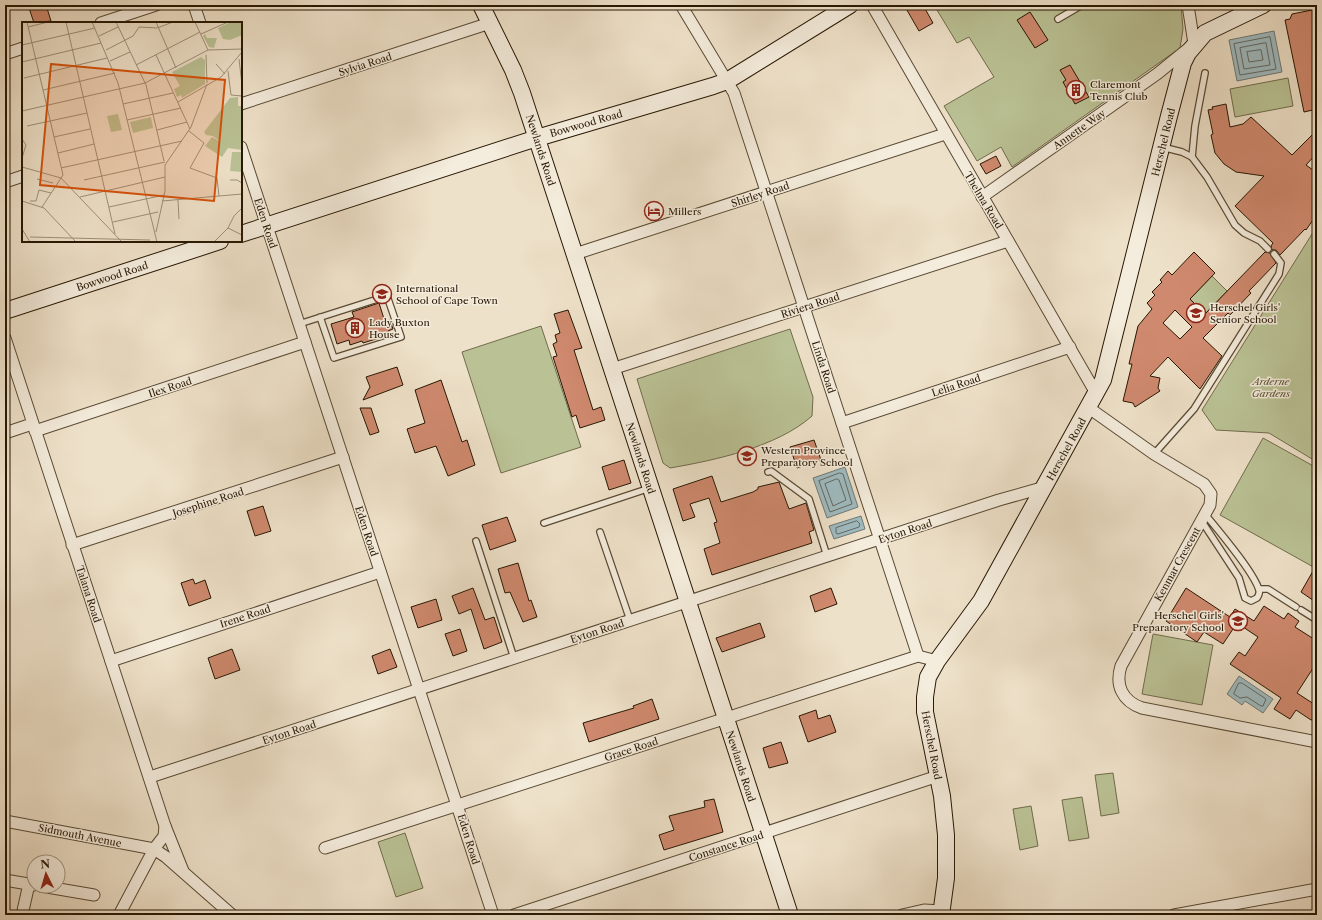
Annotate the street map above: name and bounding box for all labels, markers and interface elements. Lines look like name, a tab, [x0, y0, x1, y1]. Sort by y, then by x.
inset map	[22, 22, 242, 242]
street label: Sylvia Road	[337, 50, 393, 79]
place label: Claremont Tennis Club	[1090, 78, 1148, 103]
building icon: Claremont Tennis Club	[1065, 79, 1087, 101]
street label: Annette Way	[1050, 106, 1108, 153]
street label: Bowwood Road	[548, 107, 624, 140]
street label: Herschel Road	[1149, 107, 1178, 178]
street label: Newlands Road	[523, 113, 558, 187]
street label: Thelma Road	[961, 169, 1006, 231]
street label: Shirley Road	[729, 179, 791, 210]
street label: Eden Road	[251, 196, 280, 250]
hotel icon: Millers	[643, 200, 665, 222]
place label: Millers	[668, 205, 701, 218]
street label: Bowwood Road	[75, 259, 150, 294]
place label: International School of Cape Town	[396, 282, 499, 307]
school or university icon: International School of Cape Town	[371, 283, 393, 305]
street label: Riviera Road	[779, 290, 841, 321]
place label: Herschel Girls' Senior School	[1210, 301, 1280, 326]
school or university icon: Herschel Girls' Senior School	[1185, 302, 1207, 324]
place label: Lady Buxton House	[369, 316, 430, 341]
building icon: Lady Buxton House	[344, 317, 366, 339]
street label: Linda Road	[809, 339, 838, 395]
street label: Lelia Road	[930, 371, 982, 399]
street label: Ilex Road	[147, 374, 194, 401]
park label: Arderne Gardens	[1251, 375, 1291, 400]
street label: Herschel Road	[1044, 415, 1089, 483]
street label: Newlands Road	[623, 421, 658, 495]
place label: Western Province Preparatory School	[760, 444, 853, 469]
school or university icon: Western Province Preparatory School	[736, 445, 758, 467]
street label: Josephine Road	[169, 485, 245, 521]
street label: Eden Road	[352, 504, 381, 558]
street label: Eyton Road	[877, 517, 934, 546]
street label: Kenmar Crescent	[1152, 524, 1203, 604]
street label: Talana Road	[73, 564, 104, 624]
street label: Irene Road	[218, 602, 272, 631]
place label: Herschel Girls' Preparatory School	[1132, 609, 1224, 634]
school or university icon: Herschel Girls' Preparatory School	[1227, 610, 1249, 632]
street label: Eyton Road	[569, 617, 626, 646]
street label: Herschel Road	[918, 710, 945, 781]
street label: Eyton Road	[261, 718, 318, 747]
street label: Newlands Road	[723, 729, 758, 803]
street label: Grace Road	[603, 735, 660, 764]
street label: Eden Road	[455, 812, 482, 866]
street label: Sidmouth Avenue	[37, 821, 123, 850]
street label: Constance Road	[687, 828, 765, 865]
north arrow	[26, 854, 66, 894]
text: N	[40, 857, 51, 871]

